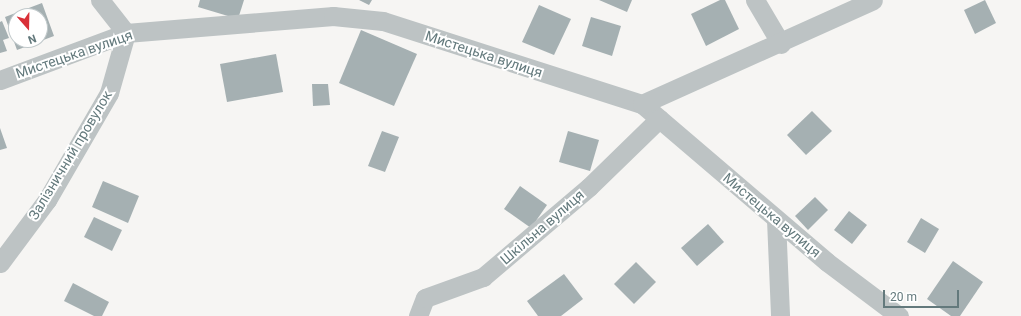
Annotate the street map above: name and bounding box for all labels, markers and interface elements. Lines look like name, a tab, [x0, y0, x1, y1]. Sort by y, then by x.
north arrow	[8, 8, 48, 48]
street label: Мистецька вулиця	[13, 26, 135, 82]
street label: Мистецька вулиця	[423, 27, 545, 81]
text: N	[26, 31, 38, 46]
street label: Залізничний провулок	[25, 87, 115, 223]
street label: Мистецька вулиця	[720, 169, 824, 261]
street label: Шкільна вулиця	[497, 186, 587, 268]
scale bar	[885, 282, 961, 308]
text: 20 m	[890, 290, 917, 304]

